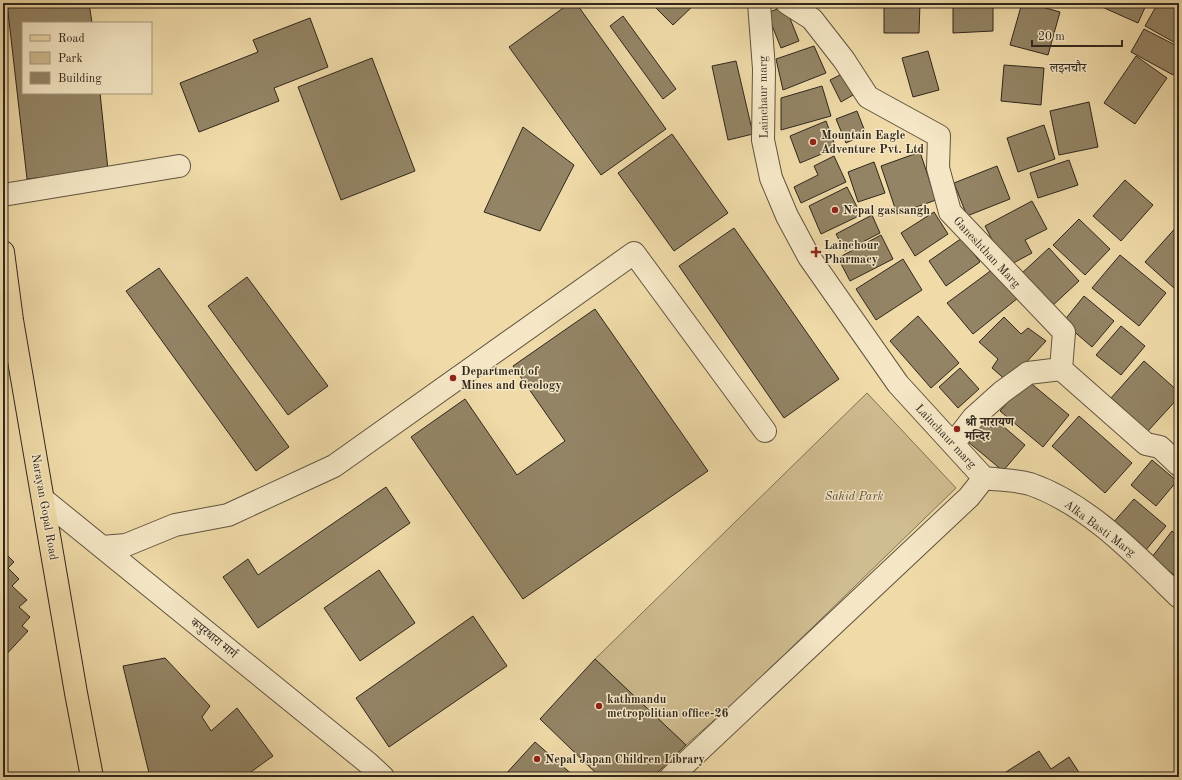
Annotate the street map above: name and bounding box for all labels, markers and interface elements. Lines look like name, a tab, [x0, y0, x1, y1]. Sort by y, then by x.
legend	[22, 22, 152, 94]
scale bar	[1032, 22, 1122, 48]
text: 20 m	[1038, 31, 1065, 43]
text: Road	[58, 33, 85, 45]
text: Park	[58, 53, 83, 65]
street label: Lainchaur marg	[757, 55, 771, 139]
district label: लइनचौर	[1049, 60, 1087, 75]
text: Building	[58, 73, 102, 85]
place label: Mountain Eagle Adventure Pvt. Ltd	[821, 130, 925, 156]
marker: Mountain Eagle Adventure Pvt. Ltd	[808, 137, 818, 147]
marker: Nepal gas sangh	[830, 205, 840, 215]
place label: Nepal gas sangh	[843, 205, 930, 217]
street label: Ganeshthan Marg	[950, 215, 1022, 291]
place label: Lainchour Pharmacy	[824, 240, 879, 266]
marker: Lainchour Pharmacy	[811, 247, 821, 257]
place label: Department of Mines and Geology	[461, 366, 562, 392]
marker: Department of Mines and Geology	[448, 373, 458, 383]
street label: Lainchaur marg	[913, 402, 978, 471]
place label: श्री नारायण मन्दिर	[964, 415, 1015, 443]
marker: श्री नारायण मन्दिर	[952, 424, 962, 434]
street label: Narayan Gopal Road	[29, 453, 59, 561]
park label: Sahid Park	[825, 491, 883, 503]
street label: Alka Basti Marg	[1062, 498, 1138, 560]
street label: कपुरधारा मार्ग	[187, 614, 241, 662]
place label: kathmandu metropolitian office-26	[607, 694, 728, 720]
marker: kathmandu metropolitian office-26	[594, 701, 604, 711]
marker: Nepal Japan Children Library	[532, 754, 542, 764]
place label: Nepal Japan Children Library	[545, 754, 705, 766]

